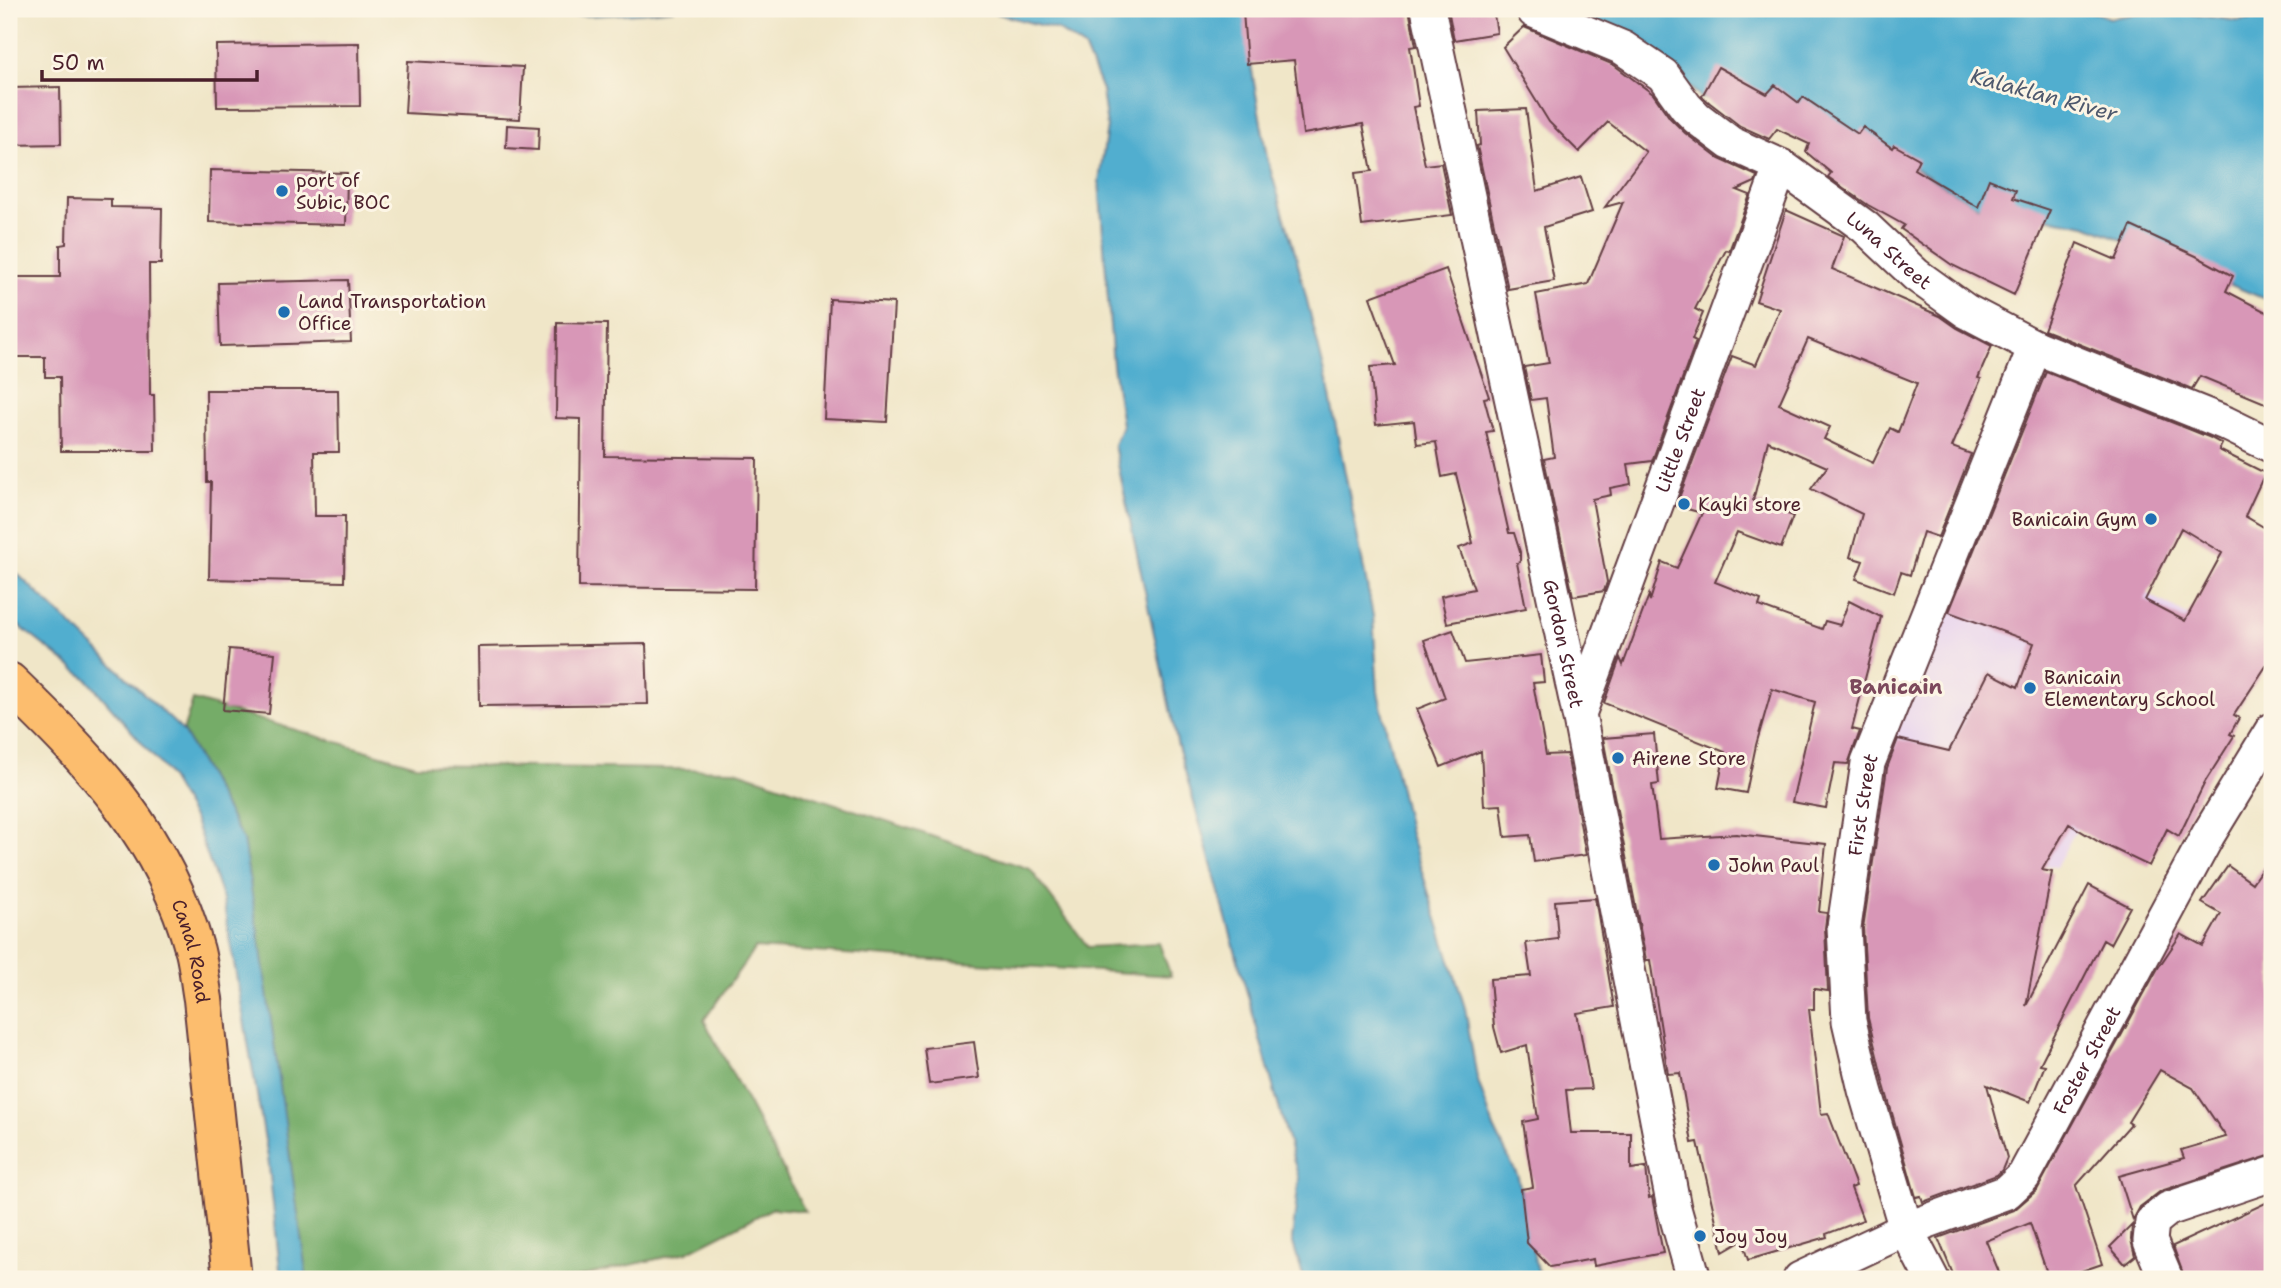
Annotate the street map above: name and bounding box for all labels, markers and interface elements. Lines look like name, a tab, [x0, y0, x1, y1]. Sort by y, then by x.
scale bar	[42, 38, 257, 82]
text: 50 m	[52, 49, 105, 77]
water label: Kalaklan River	[1967, 62, 2122, 128]
place label: port of Subic, BOC	[296, 168, 390, 215]
marker: port of Subic, BOC	[274, 183, 290, 199]
street label: Luna Street	[1841, 206, 1936, 295]
place label: Land Transportation Office	[298, 289, 486, 336]
marker: Land Transportation Office	[276, 304, 292, 320]
street label: Little Street	[1650, 384, 1711, 496]
place label: Kayki store	[1698, 492, 1801, 517]
marker: Kayki store	[1676, 496, 1692, 512]
place label: Banicain Gym	[2012, 507, 2137, 532]
marker: Banicain Gym	[2143, 511, 2159, 527]
street label: Gordon Street	[1537, 577, 1589, 710]
place label: Banicain Elementary School	[2044, 665, 2215, 712]
district label: Banicain	[1849, 673, 1943, 701]
marker: Banicain Elementary School	[2022, 680, 2038, 696]
place label: Airene Store	[1632, 746, 1746, 771]
street label: First Street	[1843, 749, 1884, 858]
marker: Airene Store	[1610, 750, 1626, 766]
place label: John Paul	[1728, 853, 1819, 878]
marker: John Paul	[1706, 857, 1722, 873]
street label: Canal Road	[166, 896, 216, 1005]
street label: Foster Street	[2048, 1002, 2127, 1119]
place label: Joy Joy	[1714, 1224, 1788, 1249]
marker: Joy Joy	[1692, 1228, 1708, 1244]

